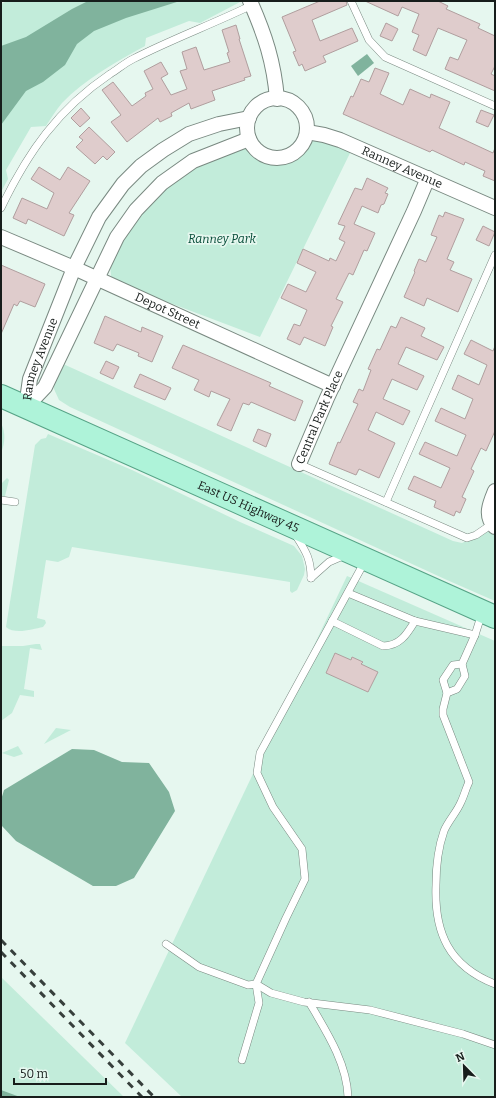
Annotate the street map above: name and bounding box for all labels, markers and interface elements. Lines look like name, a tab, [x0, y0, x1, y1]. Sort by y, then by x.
street label: Ranney Avenue	[360, 143, 445, 191]
park label: Ranney Park	[188, 232, 257, 246]
street label: Depot Street	[133, 290, 203, 332]
street label: Ranney Avenue	[20, 316, 61, 401]
street label: Central Park Place	[293, 368, 346, 466]
street label: East US Highway 45	[195, 478, 301, 535]
north arrow	[444, 1046, 484, 1086]
text: N	[454, 1049, 467, 1065]
scale bar	[14, 1060, 106, 1086]
text: 50 m	[20, 1067, 49, 1081]

